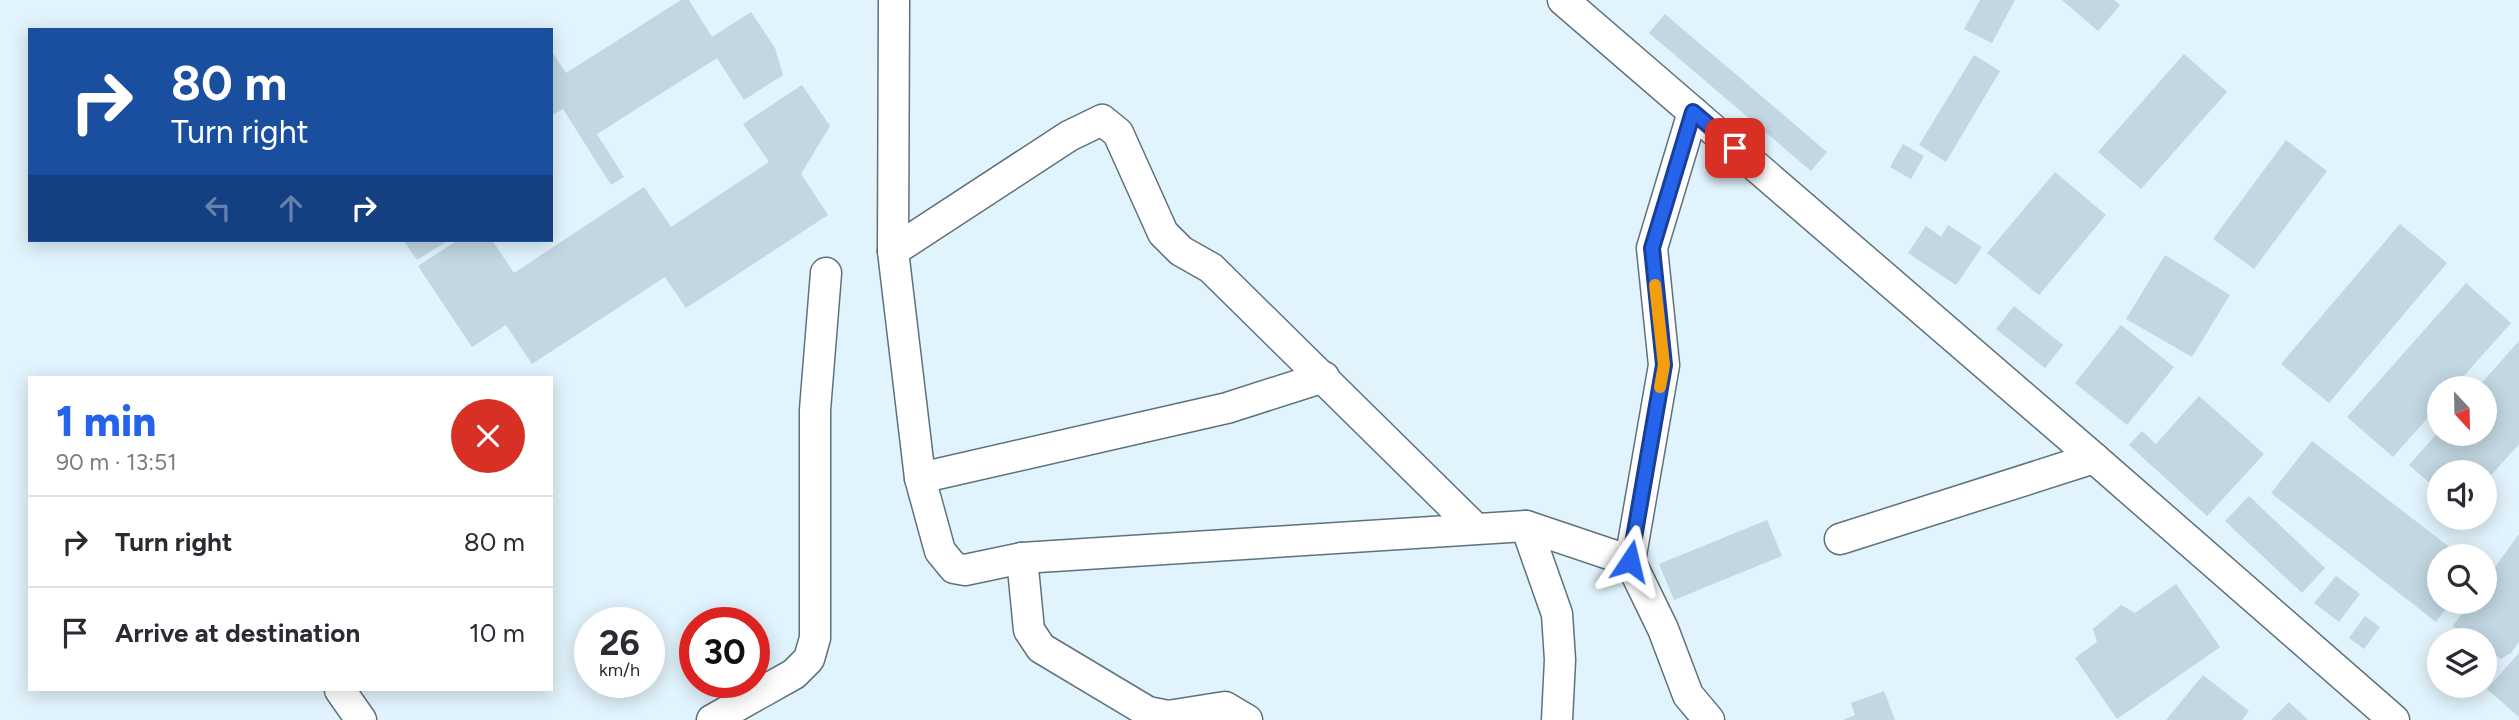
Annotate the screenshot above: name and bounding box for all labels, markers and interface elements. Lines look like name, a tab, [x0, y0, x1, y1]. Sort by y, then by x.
text: 80 m	[171, 53, 287, 112]
icon: right	[56, 56, 147, 147]
text: Turn right	[171, 113, 309, 151]
pin	[1705, 118, 1765, 178]
icon: arrive	[1716, 129, 1754, 167]
icon: left	[199, 189, 237, 227]
icon: ahead	[272, 189, 310, 227]
icon: right	[345, 189, 383, 227]
north arrow	[2427, 376, 2497, 446]
map controls	[2427, 376, 2497, 698]
text: 1 min	[56, 396, 156, 447]
button: close	[451, 399, 525, 473]
text: 90 m · 13:51	[56, 448, 177, 476]
button: sound	[2427, 460, 2497, 530]
icon: right	[56, 523, 94, 561]
position arrow	[1593, 524, 1667, 598]
text: Turn right	[115, 526, 232, 558]
text: 80 m	[464, 526, 525, 558]
button: search	[2427, 544, 2497, 614]
speed limit sign: 30	[679, 607, 770, 698]
icon: arrive	[56, 614, 94, 652]
text: Arrive at destination	[115, 617, 360, 649]
text: 10 m	[469, 617, 525, 649]
text: 26	[599, 622, 640, 664]
button: layers	[2427, 628, 2497, 698]
text: km/h	[599, 659, 640, 681]

